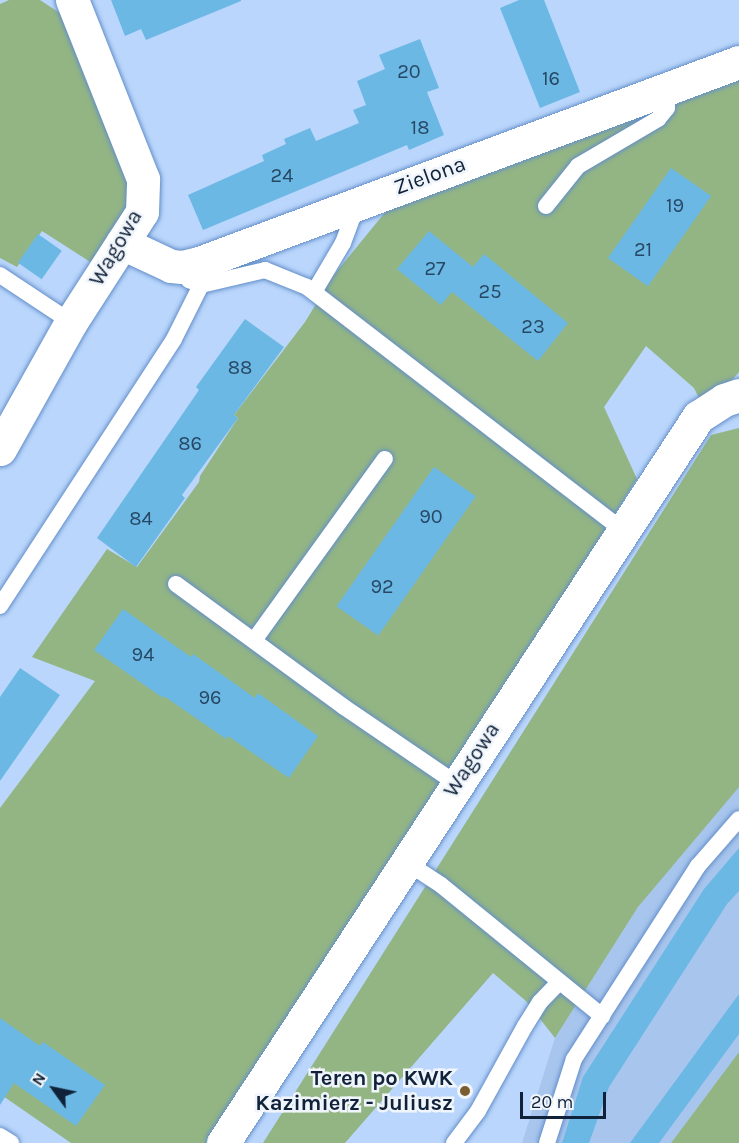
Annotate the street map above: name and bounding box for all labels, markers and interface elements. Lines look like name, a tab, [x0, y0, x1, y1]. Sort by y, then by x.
house number: 20	[397, 59, 421, 83]
house number: 16	[542, 66, 560, 90]
house number: 18	[411, 115, 429, 139]
street label: Zielona	[391, 151, 469, 201]
house number: 24	[271, 163, 293, 187]
house number: 19	[666, 193, 684, 217]
street label: Wagowa	[84, 205, 148, 291]
house number: 21	[634, 237, 652, 261]
house number: 27	[425, 256, 445, 280]
house number: 25	[479, 279, 501, 303]
house number: 23	[521, 314, 545, 338]
house number: 88	[228, 355, 252, 379]
house number: 86	[178, 431, 202, 455]
house number: 90	[419, 504, 443, 528]
house number: 84	[129, 506, 153, 530]
house number: 92	[370, 574, 394, 598]
house number: 94	[132, 642, 154, 666]
house number: 96	[198, 685, 222, 709]
street label: Wagowa	[438, 718, 506, 802]
north arrow	[24, 1059, 84, 1119]
place label: Teren po KWK Kazimierz - Juliusz	[255, 1065, 453, 1116]
text: N	[27, 1069, 50, 1089]
scale bar	[523, 1080, 608, 1118]
marker: Teren po KWK Kazimierz - Juliusz	[458, 1084, 472, 1098]
text: 20 m	[531, 1091, 573, 1113]

